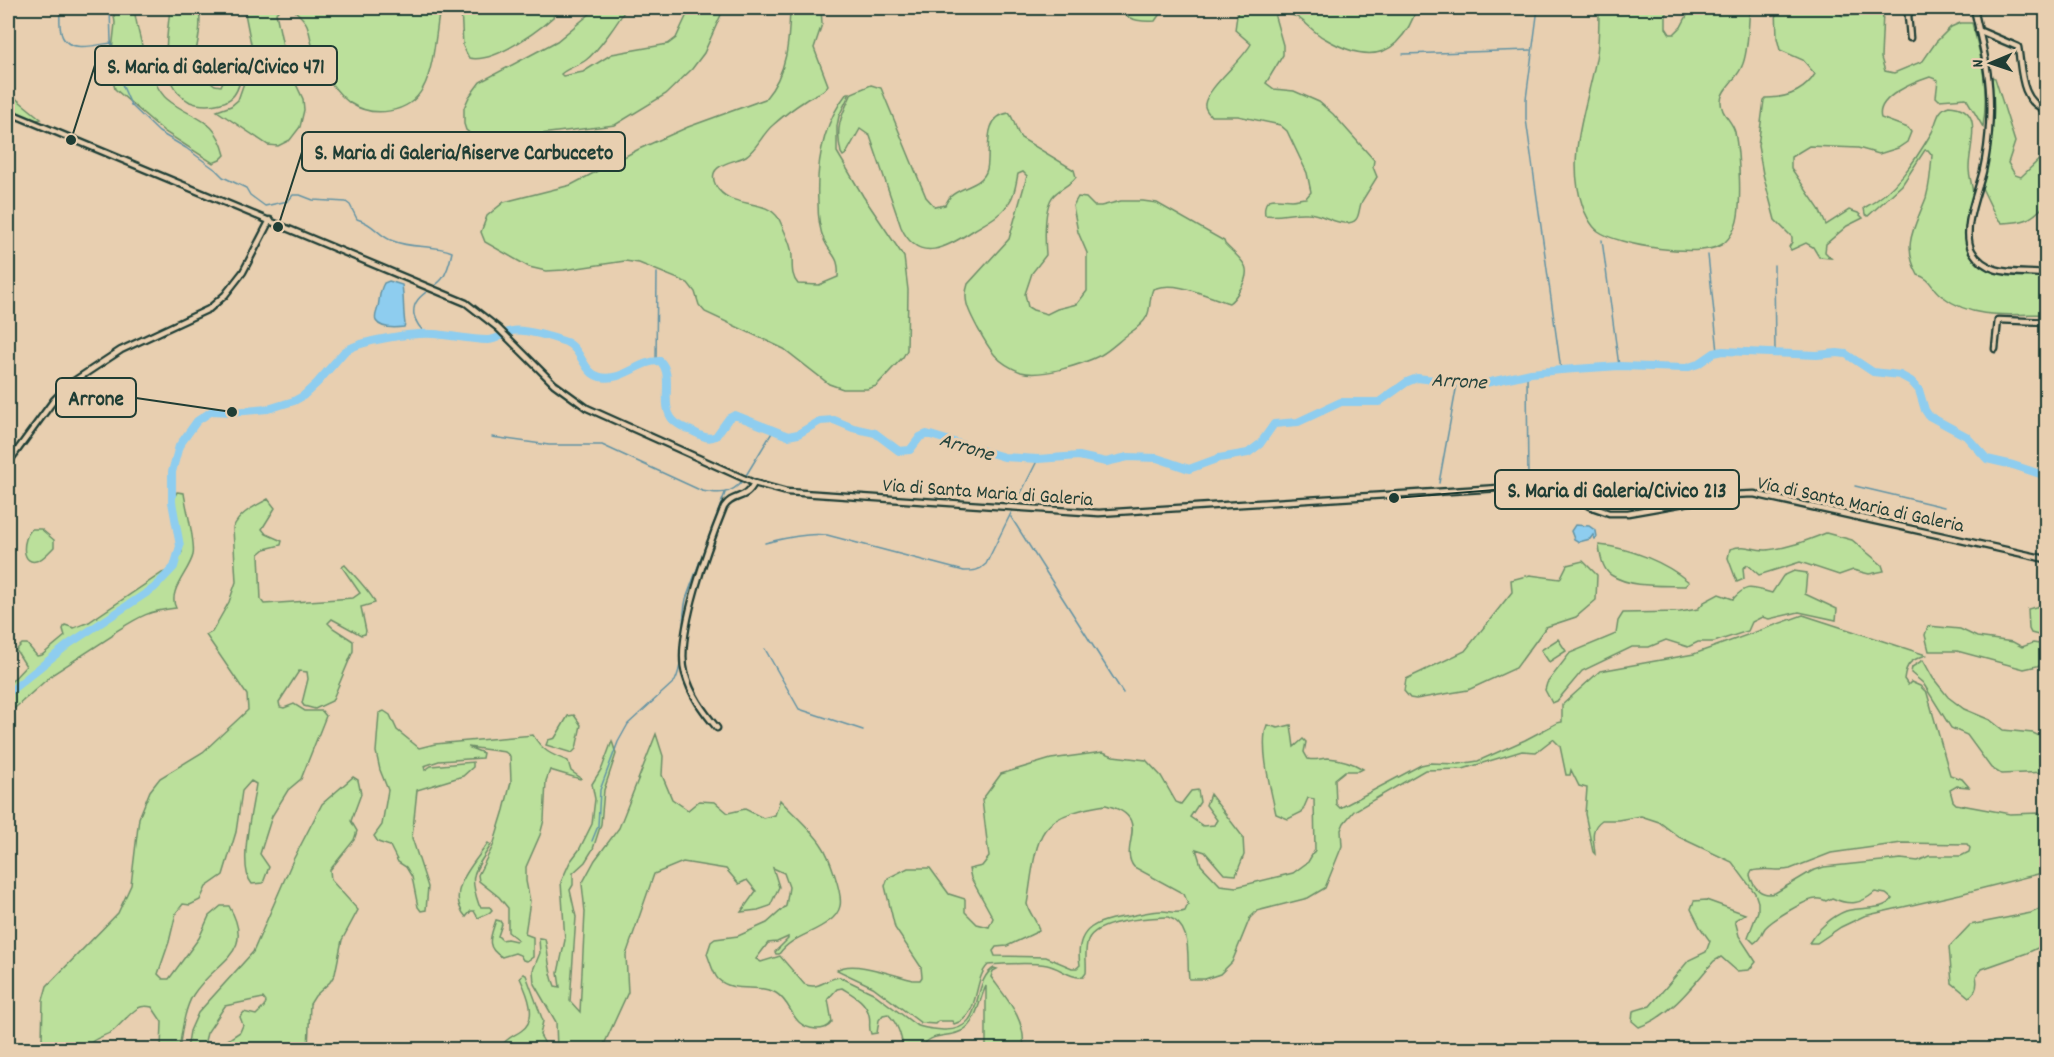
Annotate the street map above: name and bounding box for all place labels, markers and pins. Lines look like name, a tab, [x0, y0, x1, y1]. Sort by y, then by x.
callout: S. Maria di Galeria/Civico 471	[95, 46, 337, 85]
callout: S. Maria di Galeria/Riserve Carbucceto	[302, 132, 625, 171]
callout: Arrone	[56, 378, 136, 417]
callout: S. Maria di Galeria/Civico 213	[1495, 470, 1739, 509]

